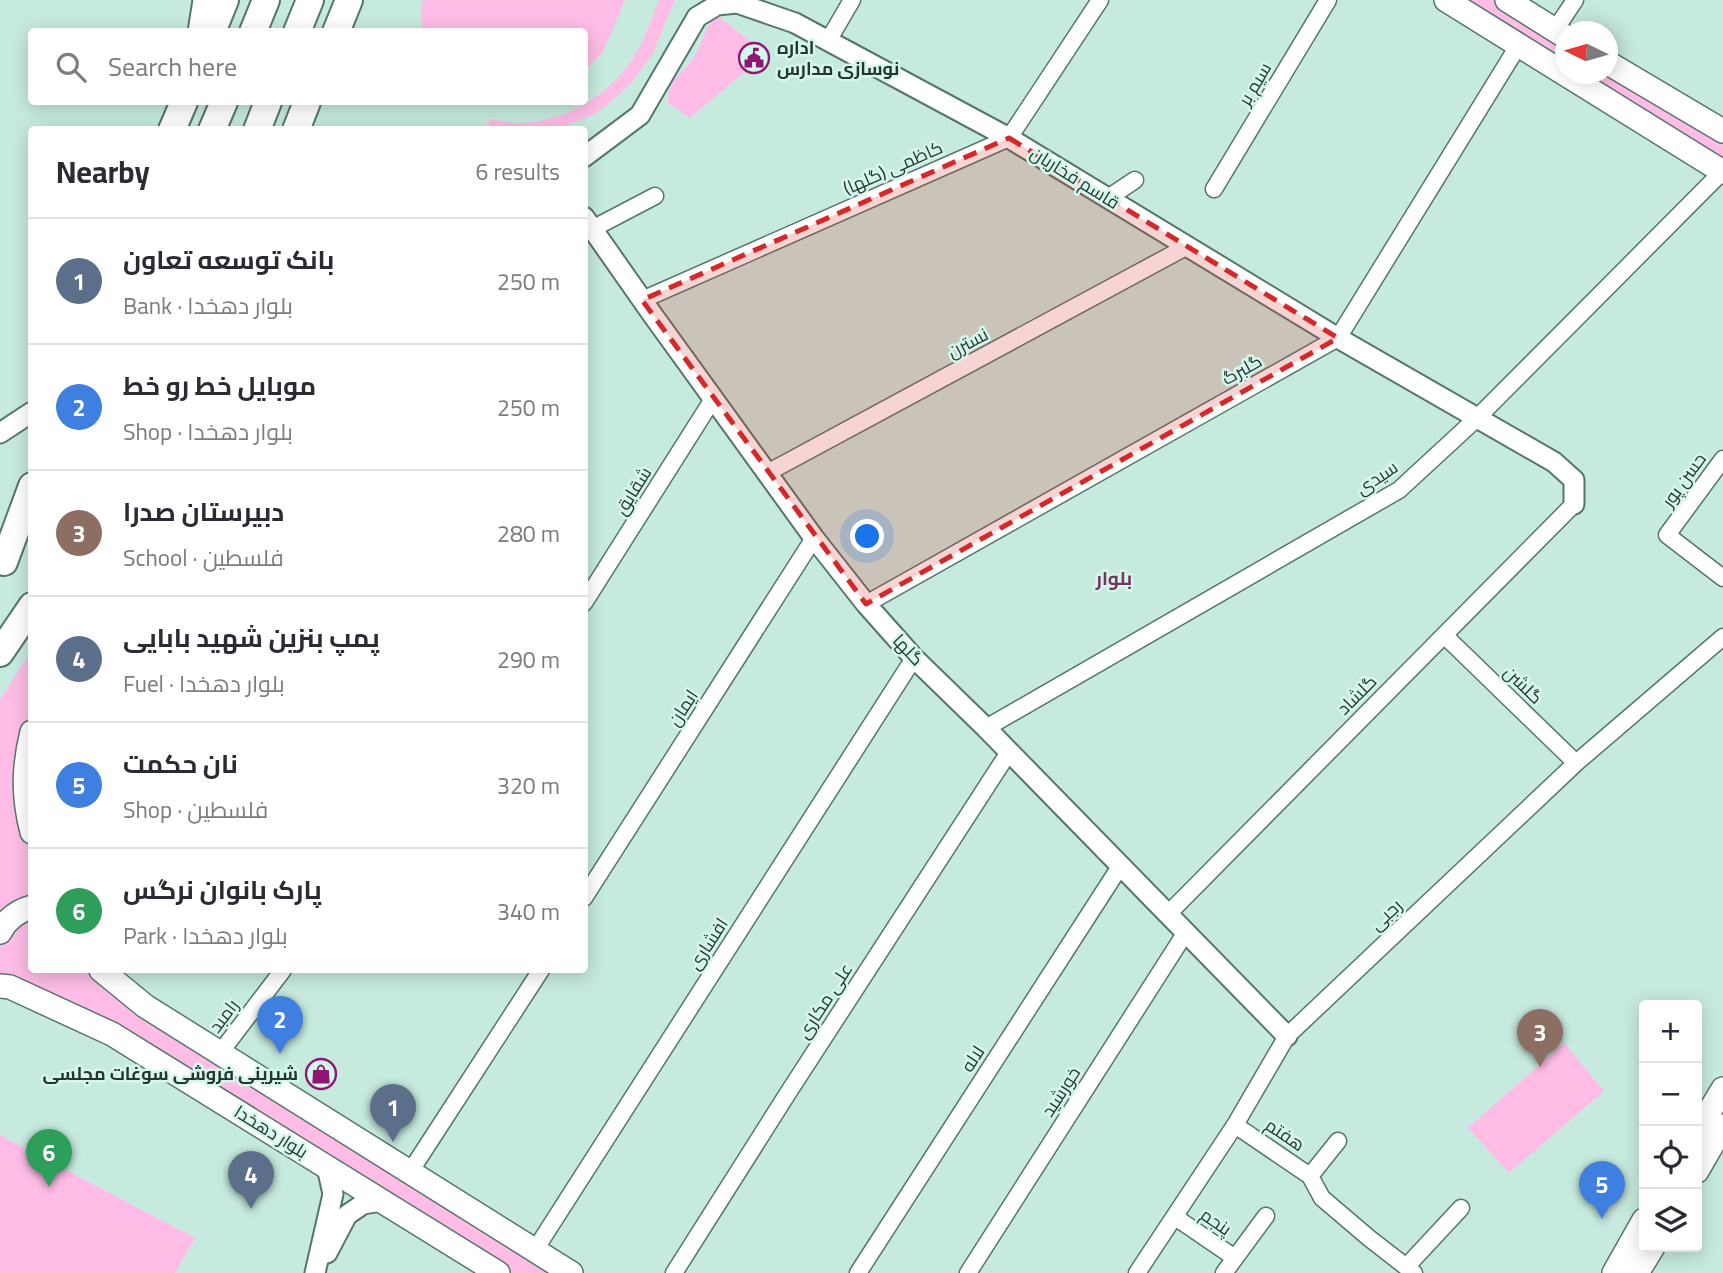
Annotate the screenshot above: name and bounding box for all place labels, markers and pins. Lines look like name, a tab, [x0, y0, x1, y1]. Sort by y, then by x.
place label: اداره نوسازی مدارس	[777, 31, 899, 85]
public building icon: اداره نوسازی مدارس	[737, 41, 771, 75]
pin: 2	[257, 996, 303, 1054]
pin: 3	[1517, 1009, 1563, 1067]
place label: شیرینی فروشی سوغات مجلسی	[42, 1057, 298, 1090]
shop icon: شیرینی فروشی سوغات مجلسی	[304, 1057, 338, 1091]
pin: 1	[370, 1084, 416, 1142]
pin: 6	[26, 1129, 72, 1187]
pin: 4	[228, 1151, 274, 1209]
pin: 5	[1579, 1161, 1625, 1219]

